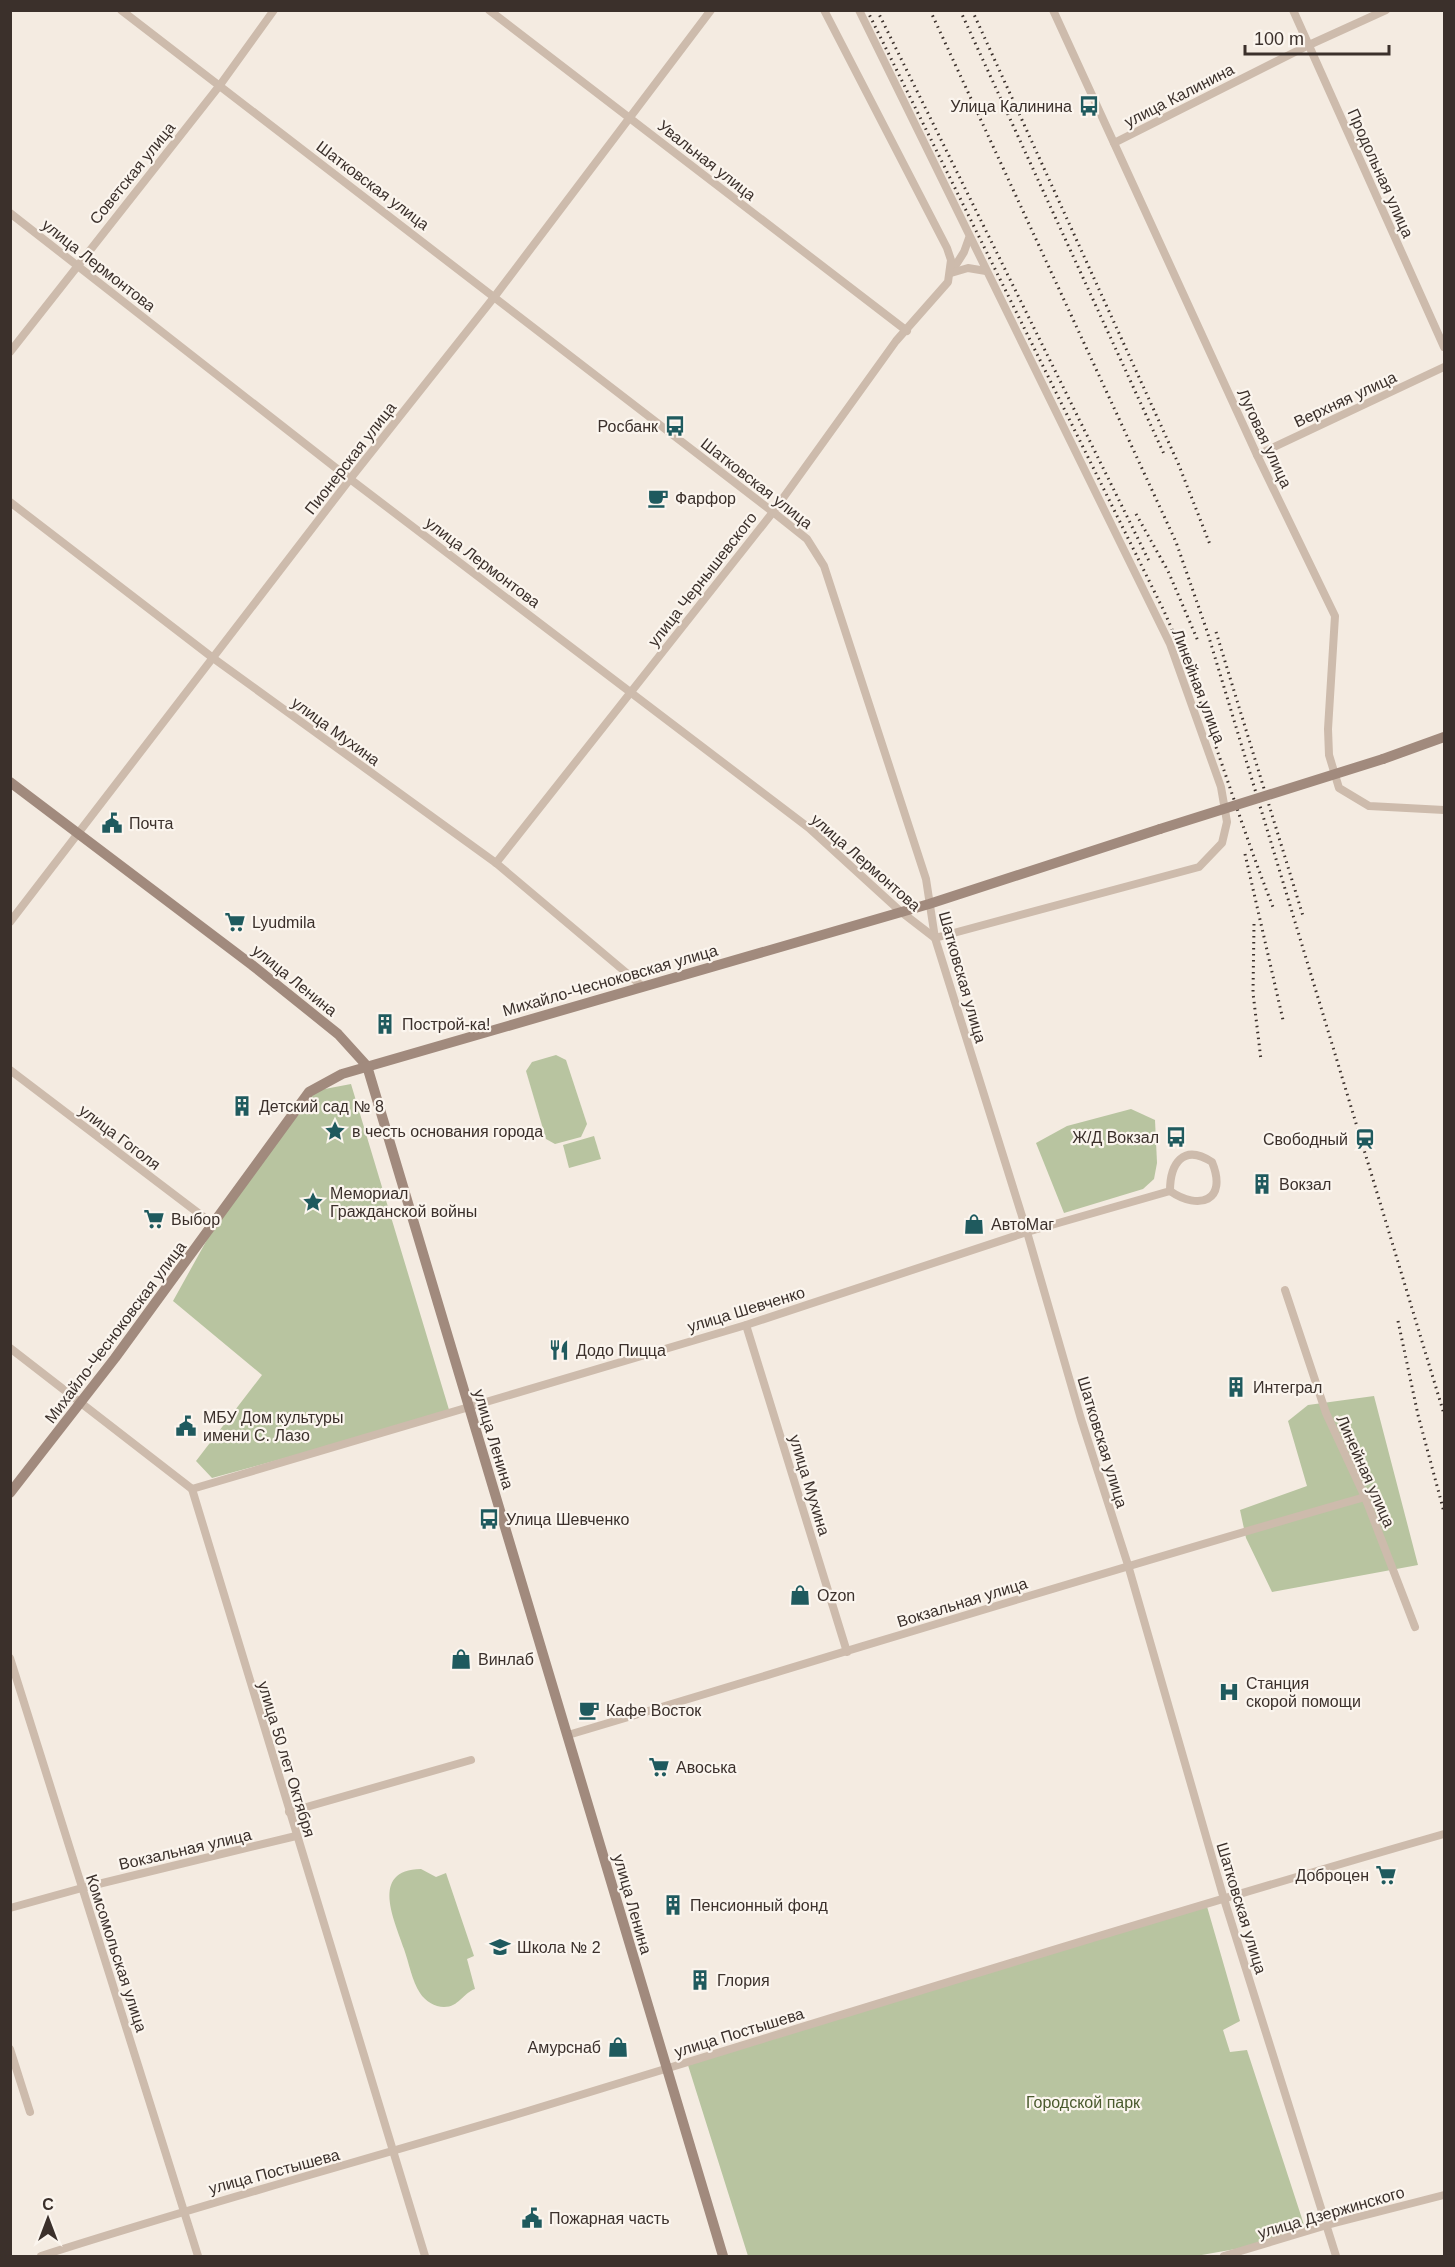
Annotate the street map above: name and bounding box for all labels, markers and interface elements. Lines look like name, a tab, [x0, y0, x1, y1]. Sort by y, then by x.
scale bar	[1245, 18, 1389, 56]
text: 100 m	[1254, 29, 1304, 49]
street label: улица Калинина	[1122, 60, 1237, 130]
bus stop icon: Улица Калинина	[1077, 94, 1101, 118]
place label: Улица Калинина	[950, 98, 1072, 115]
street label: Продольная улица	[1344, 106, 1417, 240]
street label: Увальная улица	[655, 117, 759, 204]
street label: Советская улица	[86, 119, 179, 227]
street label: Шатковская улица	[313, 138, 432, 233]
street label: улица Лермонтова	[39, 216, 159, 315]
street label: Верхняя улица	[1291, 368, 1399, 431]
street label: Луговая улица	[1234, 386, 1295, 491]
street label: Пионерская улица	[301, 399, 399, 518]
bus stop icon: Росбанк	[663, 414, 687, 438]
place label: Росбанк	[598, 418, 659, 435]
street label: Шатковская улица	[698, 435, 816, 532]
cafe icon: Фарфор	[646, 486, 670, 510]
place label: Фарфор	[675, 490, 736, 507]
street label: улица Чернышевского	[645, 509, 760, 650]
street label: улица Лермонтова	[422, 514, 543, 611]
street label: Линейная улица	[1169, 627, 1228, 746]
street label: улица Мухина	[288, 694, 383, 769]
street label: улица Лермонтова	[808, 810, 924, 914]
public building icon: Почта	[100, 811, 124, 835]
place label: Почта	[129, 815, 174, 832]
street label: Шатковская улица	[936, 909, 990, 1045]
supermarket icon: Lyudmila	[223, 910, 247, 934]
place label: Lyudmila	[252, 914, 316, 931]
street label: улица Ленина	[249, 941, 340, 1020]
street label: Михайло-Чесноковская улица	[501, 942, 720, 1019]
building icon: Построй-ка!	[373, 1012, 397, 1036]
place label: Построй-ка!	[402, 1016, 490, 1033]
building icon: Детский сад № 8	[230, 1094, 254, 1118]
place label: Детский сад № 8	[259, 1098, 384, 1115]
street label: улица Гоголя	[76, 1101, 164, 1173]
place icon: в честь основания города	[323, 1119, 347, 1143]
place label: в честь основания города	[352, 1123, 543, 1140]
bus stop icon: Ж/Д Вокзал	[1164, 1125, 1188, 1149]
station icon: Свободный	[1353, 1127, 1377, 1151]
place label: Ж/Д Вокзал	[1072, 1129, 1159, 1146]
place label: Свободный	[1263, 1131, 1348, 1148]
building icon: Вокзал	[1250, 1172, 1274, 1196]
place label: Вокзал	[1279, 1176, 1331, 1193]
place label: Мемориал Гражданской войны	[330, 1185, 477, 1220]
place icon: Мемориал Гражданской войны	[301, 1190, 325, 1214]
supermarket icon: Выбор	[142, 1207, 166, 1231]
place label: Выбор	[171, 1211, 220, 1228]
shop icon: АвтоМаг	[962, 1212, 986, 1236]
place label: АвтоМаг	[991, 1216, 1054, 1233]
street label: Михайло-Чесноковская улица	[42, 1238, 189, 1426]
street label: улица Шевченко	[685, 1283, 807, 1335]
restaurant icon: Додо Пицца	[547, 1338, 571, 1362]
place label: Додо Пицца	[576, 1342, 666, 1359]
street label: Шатковская улица	[1074, 1374, 1131, 1510]
building icon: Интеграл	[1224, 1375, 1248, 1399]
place label: Интеграл	[1253, 1379, 1322, 1396]
street label: улица Ленина	[470, 1387, 517, 1491]
place label: МБУ Дом культуры имени С. Лазо	[203, 1409, 343, 1444]
street label: Линейная улица	[1333, 1413, 1398, 1530]
public building icon: МБУ Дом культуры имени С. Лазо	[174, 1414, 198, 1438]
street label: улица Мухина	[786, 1433, 833, 1538]
bus stop icon: Улица Шевченко	[477, 1507, 501, 1531]
place label: Улица Шевченко	[506, 1511, 629, 1528]
street label: Вокзальная улица	[895, 1575, 1030, 1630]
shop icon: Ozon	[788, 1583, 812, 1607]
place label: Ozon	[817, 1587, 855, 1604]
shop icon: Винлаб	[449, 1647, 473, 1671]
place label: Винлаб	[478, 1651, 534, 1668]
place label: Станция скорой помощи	[1246, 1675, 1361, 1710]
street label: улица 50 лет Октября	[255, 1679, 318, 1839]
hospital icon: Станция скорой помощи	[1217, 1680, 1241, 1704]
cafe icon: Кафе Восток	[577, 1698, 601, 1722]
place label: Кафе Восток	[606, 1702, 702, 1719]
supermarket icon: Авоська	[647, 1755, 671, 1779]
place label: Авоська	[676, 1759, 737, 1776]
street label: Вокзальная улица	[117, 1826, 253, 1873]
street label: Шатковская улица	[1213, 1840, 1270, 1976]
street label: улица Ленина	[610, 1852, 655, 1956]
supermarket icon: Доброцен	[1374, 1863, 1398, 1887]
place label: Доброцен	[1295, 1867, 1369, 1884]
street label: Комсомольская улица	[83, 1872, 150, 2034]
building icon: Пенсионный фонд	[661, 1893, 685, 1917]
place label: Пенсионный фонд	[690, 1897, 829, 1914]
school or university icon: Школа № 2	[488, 1935, 512, 1959]
place label: Школа № 2	[517, 1939, 601, 1956]
building icon: Глория	[688, 1968, 712, 1992]
place label: Глория	[717, 1972, 770, 1989]
street label: улица Постышева	[672, 2005, 806, 2060]
shop icon: Амурснаб	[606, 2035, 630, 2059]
place label: Амурснаб	[528, 2039, 601, 2056]
park label: Городской парк	[1026, 2094, 1141, 2111]
street label: улица Постышева	[207, 2146, 341, 2197]
street label: улица Дзержинского	[1256, 2183, 1406, 2242]
north arrow	[18, 2189, 78, 2249]
text: С	[42, 2196, 54, 2213]
public building icon: Пожарная часть	[520, 2206, 544, 2230]
place label: Пожарная часть	[549, 2210, 669, 2227]

